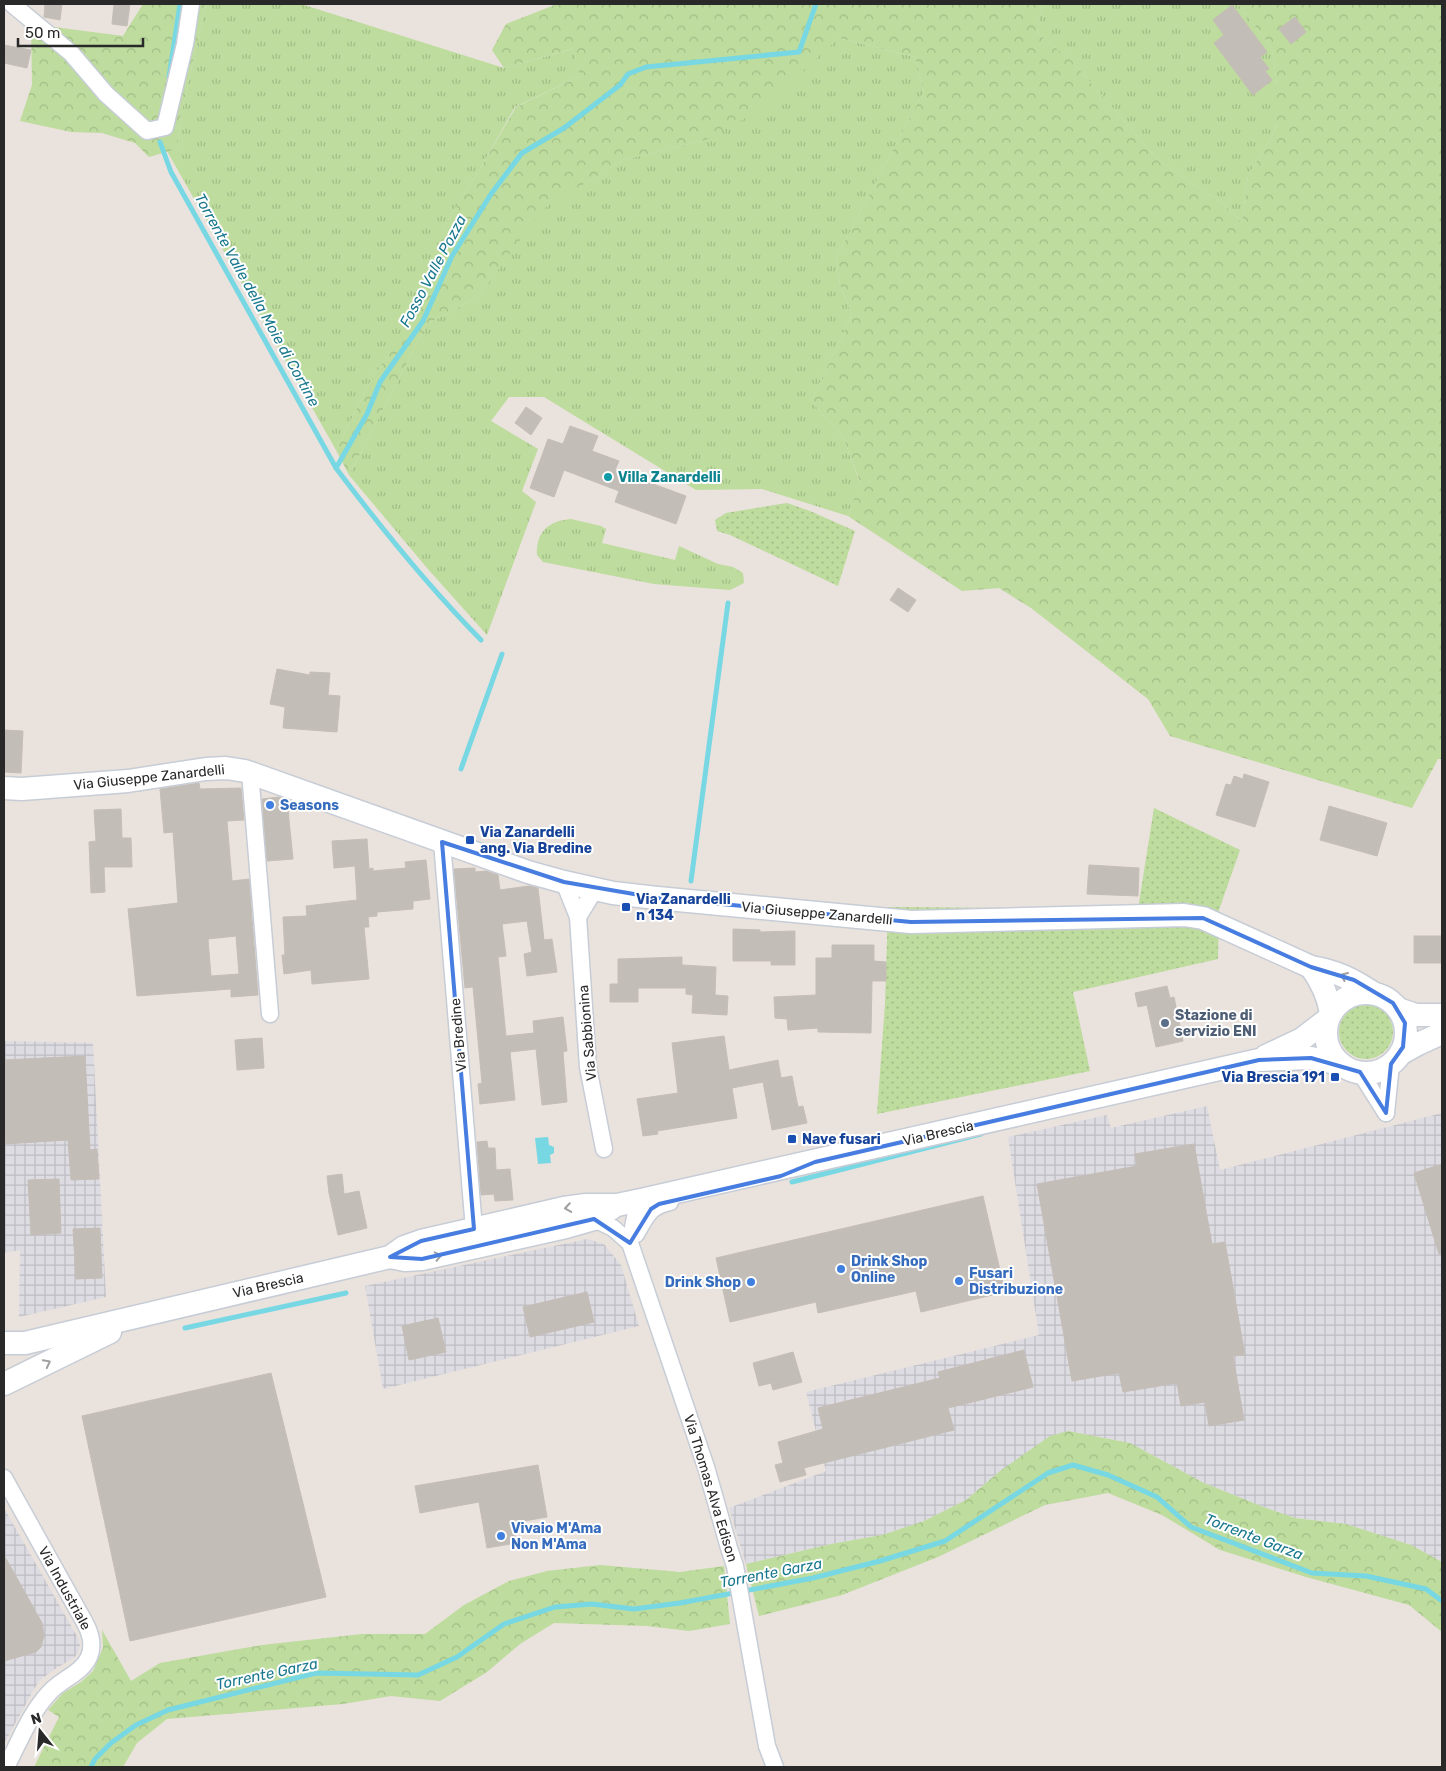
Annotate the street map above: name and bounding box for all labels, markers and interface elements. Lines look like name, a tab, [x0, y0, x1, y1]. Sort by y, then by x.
scale bar	[18, 15, 142, 47]
text: 50 m	[25, 24, 60, 42]
water label: Torrente Valle della Moie di Cortine	[191, 190, 324, 410]
water label: Fosso Valle Pozza	[396, 212, 470, 330]
place label: Villa Zanardelli	[618, 469, 721, 486]
marker: Villa Zanardelli	[602, 471, 614, 483]
street label: Via Giuseppe Zanardelli	[73, 761, 225, 794]
place label: Seasons	[280, 797, 339, 814]
marker: Seasons	[264, 799, 276, 811]
place label: Via Zanardelli ang. Via Bredine	[480, 824, 592, 857]
marker: Via Zanardelli ang. Via Bredine	[464, 834, 476, 846]
place label: Via Zanardelli n 134	[636, 891, 731, 924]
street label: Via Giuseppe Zanardelli	[741, 898, 893, 929]
marker: Via Zanardelli n 134	[620, 901, 632, 913]
one-way arrow	[1340, 971, 1349, 982]
street label: Via Sabbionina	[575, 984, 600, 1082]
street label: Via Bredine	[447, 997, 470, 1073]
place label: Stazione di servizio ENI	[1175, 1007, 1257, 1040]
marker: Stazione di servizio ENI	[1159, 1017, 1171, 1029]
place label: Via Brescia 191	[1222, 1069, 1325, 1086]
marker: Via Brescia 191	[1329, 1071, 1341, 1083]
street label: Via Brescia	[901, 1117, 975, 1150]
place label: Nave fusari	[802, 1131, 881, 1148]
marker: Nave fusari	[786, 1133, 798, 1145]
one-way arrow	[564, 1202, 572, 1213]
one-way arrow	[433, 1251, 442, 1262]
place label: Drink Shop Online	[851, 1253, 927, 1286]
marker: Drink Shop Online	[835, 1263, 847, 1275]
place label: Fusari Distribuzione	[969, 1265, 1063, 1298]
street label: Via Brescia	[231, 1269, 305, 1302]
place label: Drink Shop	[665, 1274, 741, 1291]
marker: Fusari Distribuzione	[953, 1275, 965, 1287]
marker: Drink Shop	[745, 1276, 757, 1288]
one-way arrow	[42, 1359, 51, 1369]
street label: Via Thomas Alva Edison	[680, 1412, 741, 1564]
water label: Torrente Garza	[1202, 1510, 1306, 1564]
place label: Vivaio M'Ama Non M'Ama	[511, 1520, 602, 1553]
marker: Vivaio M'Ama Non M'Ama	[495, 1530, 507, 1542]
street label: Via Industriale	[35, 1543, 95, 1633]
water label: Torrente Garza	[718, 1554, 824, 1592]
water label: Torrente Garza	[214, 1654, 320, 1694]
north arrow	[15, 1706, 65, 1756]
text: N	[29, 1709, 44, 1729]

